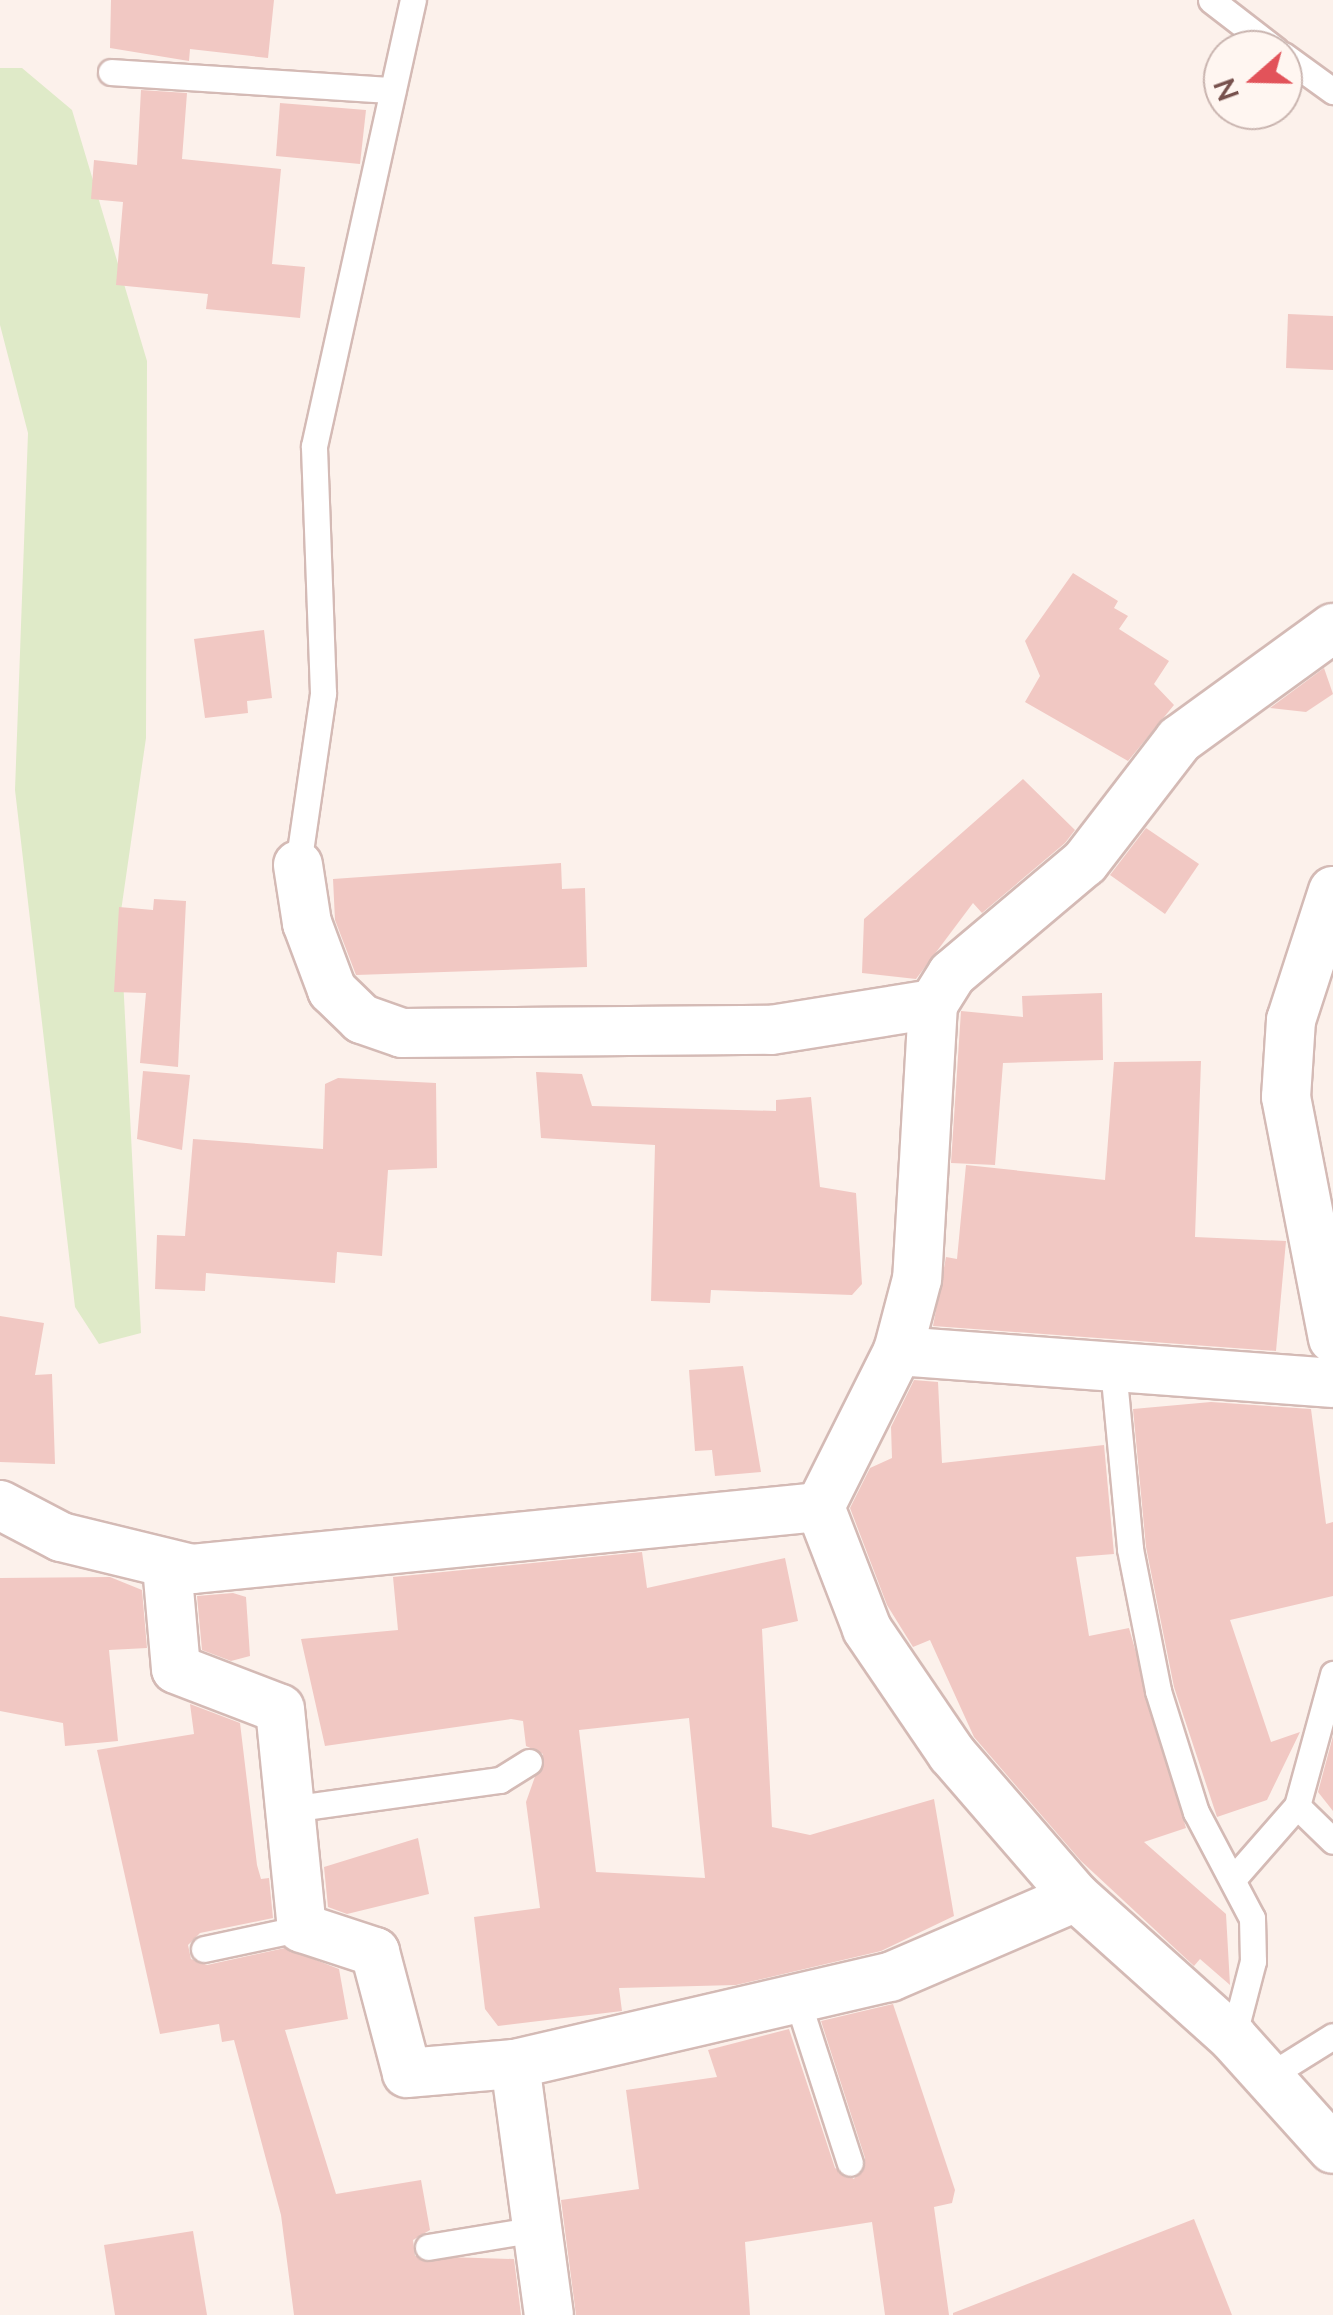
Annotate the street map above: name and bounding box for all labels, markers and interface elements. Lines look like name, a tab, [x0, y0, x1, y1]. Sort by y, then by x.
north arrow	[1203, 30, 1303, 130]
text: N	[1206, 74, 1246, 106]

